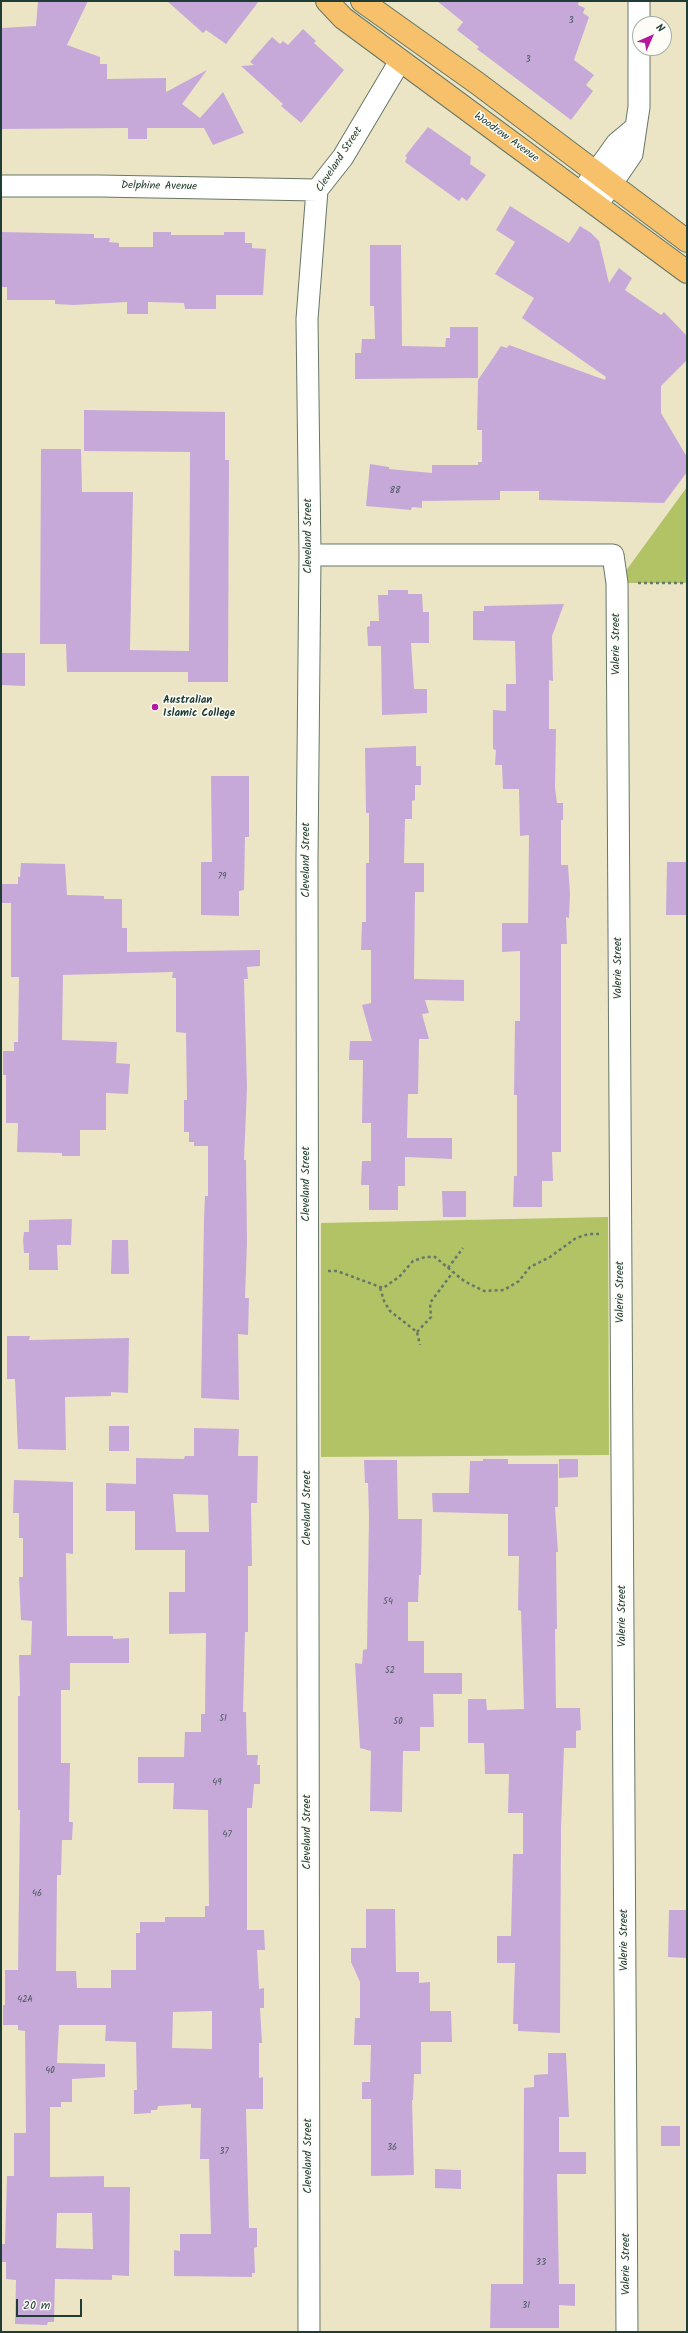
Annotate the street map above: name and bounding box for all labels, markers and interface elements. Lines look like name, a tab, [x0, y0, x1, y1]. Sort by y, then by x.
house number: 3	[568, 16, 574, 26]
north arrow	[632, 16, 672, 56]
text: N	[651, 19, 669, 37]
house number: 3	[525, 55, 531, 65]
street label: Woodrow Avenue	[471, 110, 541, 166]
street label: Cleveland Street	[314, 125, 366, 195]
street label: Delphine Avenue	[121, 180, 197, 194]
house number: 88	[390, 486, 400, 496]
street label: Cleveland Street	[302, 498, 316, 574]
street label: Valerie Street	[610, 613, 624, 675]
place label: Australian Islamic College	[163, 694, 235, 720]
marker: Australian Islamic College	[150, 702, 160, 712]
street label: Cleveland Street	[300, 822, 314, 898]
house number: 79	[218, 872, 226, 882]
street label: Valerie Street	[612, 937, 626, 999]
street label: Cleveland Street	[300, 1146, 314, 1222]
street label: Valerie Street	[614, 1261, 628, 1323]
street label: Cleveland Street	[301, 1470, 315, 1546]
street label: Valerie Street	[616, 1585, 630, 1647]
house number: 54	[383, 1597, 393, 1607]
house number: 52	[385, 1666, 395, 1676]
house number: 51	[219, 1714, 227, 1724]
house number: 50	[393, 1717, 403, 1727]
house number: 49	[212, 1778, 222, 1788]
street label: Cleveland Street	[301, 1794, 315, 1870]
house number: 47	[222, 1830, 232, 1840]
house number: 46	[32, 1889, 42, 1899]
street label: Valerie Street	[618, 1909, 632, 1971]
house number: 42A	[17, 1995, 33, 2005]
house number: 40	[45, 2066, 55, 2076]
street label: Cleveland Street	[302, 2118, 316, 2194]
house number: 36	[387, 2143, 397, 2153]
house number: 37	[219, 2147, 229, 2157]
street label: Valerie Street	[620, 2233, 634, 2295]
house number: 33	[536, 2258, 546, 2268]
scale bar	[18, 2291, 84, 2317]
text: 20 m	[23, 2296, 50, 2315]
house number: 31	[522, 2301, 530, 2311]

